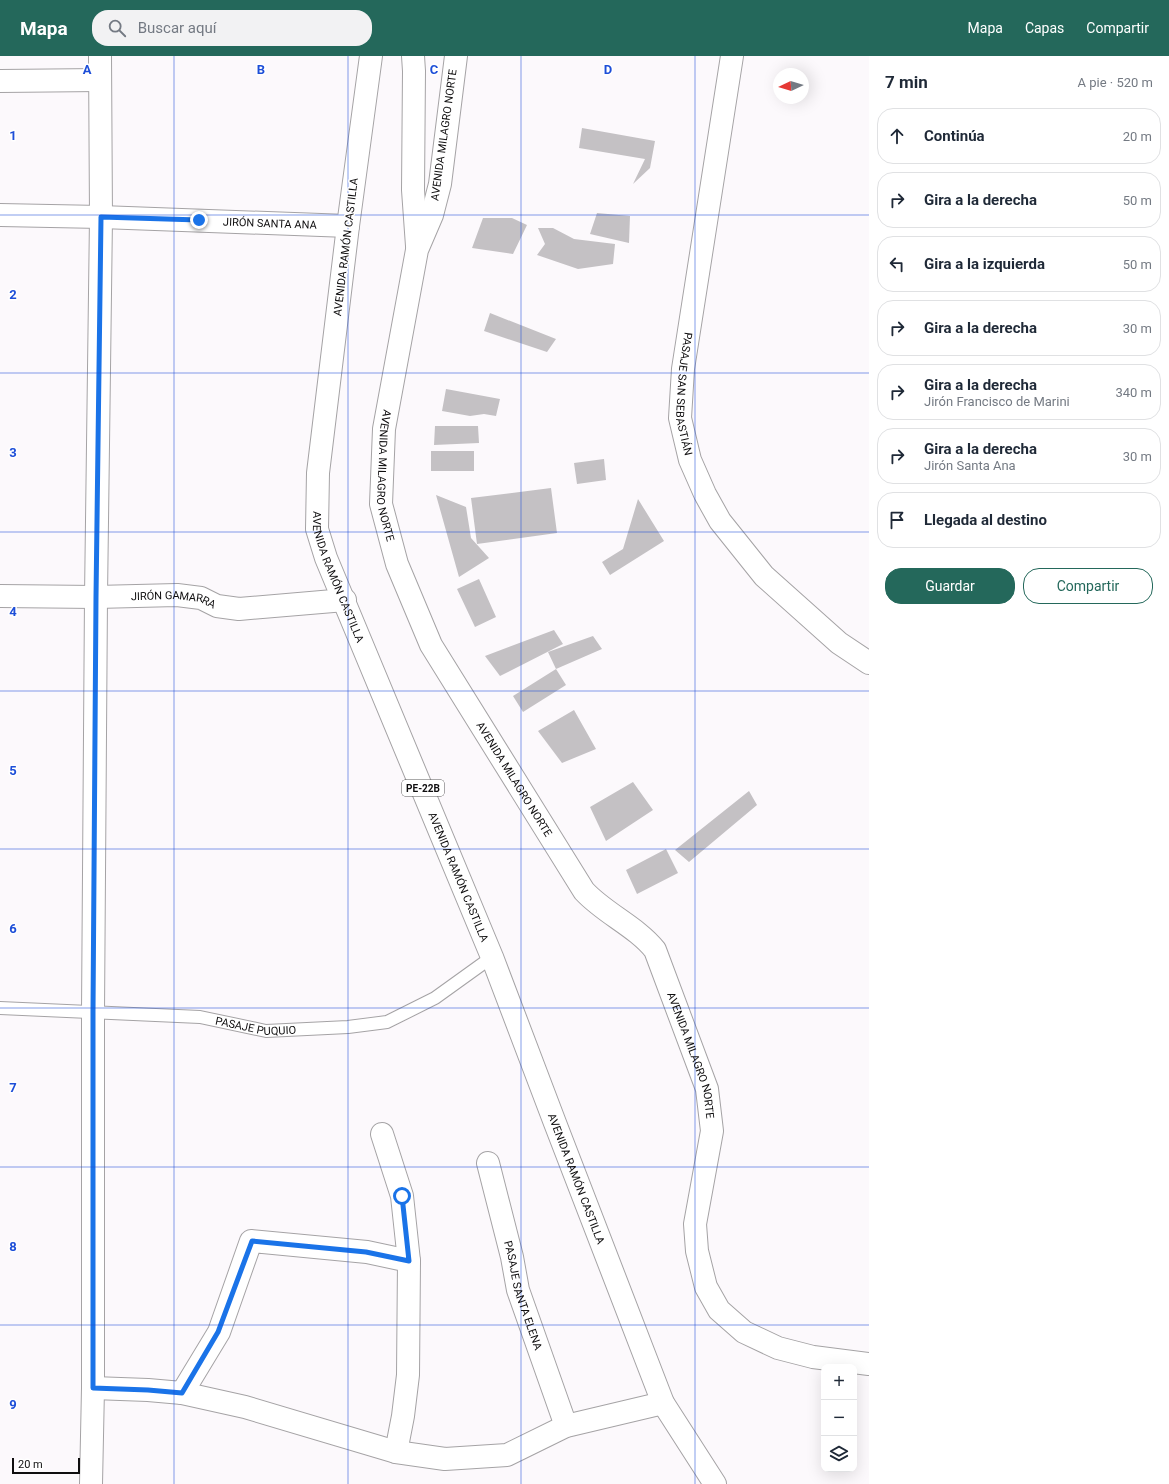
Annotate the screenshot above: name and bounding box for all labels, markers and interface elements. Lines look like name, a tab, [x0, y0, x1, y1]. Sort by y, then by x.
search box	[92, 10, 372, 46]
text: Mapa	[20, 17, 68, 40]
icon: search	[106, 17, 128, 39]
text: Buscar aquí	[138, 19, 217, 37]
text: Mapa	[968, 20, 1003, 36]
text: Capas	[1025, 20, 1064, 36]
text: Compartir	[1086, 20, 1149, 36]
text: A	[83, 62, 92, 77]
text: B	[257, 62, 265, 77]
text: C	[430, 62, 439, 77]
text: D	[604, 62, 612, 77]
street label: AVENIDA MILAGRO NORTE	[428, 68, 460, 202]
north arrow	[773, 68, 809, 104]
text: 7 min	[885, 72, 928, 92]
text: A pie · 520 m	[1078, 75, 1153, 90]
icon: ahead	[886, 125, 908, 147]
text: Continúa	[924, 127, 985, 145]
text: 1	[9, 128, 17, 143]
text: 20 m	[1123, 129, 1152, 144]
street label: AVENIDA RAMÓN CASTILLA	[331, 176, 361, 317]
icon: right	[886, 189, 908, 211]
text: Gira a la derecha	[924, 191, 1037, 209]
text: 50 m	[1123, 193, 1152, 208]
route end	[190, 211, 208, 229]
street label: JIRÓN SANTA ANA	[223, 215, 318, 231]
icon: left	[886, 253, 908, 275]
text: Gira a la izquierda	[924, 255, 1045, 273]
text: 50 m	[1123, 257, 1152, 272]
text: 2	[9, 287, 17, 302]
icon: right	[886, 317, 908, 339]
text: Gira a la derecha	[924, 319, 1037, 337]
text: 30 m	[1123, 321, 1152, 336]
street label: PASAJE SAN SEBASTIÁN	[674, 331, 695, 457]
text: Gira a la derecha	[924, 376, 1037, 394]
icon: right	[886, 381, 908, 403]
text: 340 m	[1115, 385, 1152, 400]
text: Jirón Francisco de Marini	[924, 394, 1070, 409]
street label: AVENIDA MILAGRO NORTE	[374, 409, 397, 543]
text: Gira a la derecha	[924, 440, 1037, 458]
text: 3	[9, 445, 17, 460]
icon: right	[886, 445, 908, 467]
text: 30 m	[1123, 449, 1152, 464]
text: Jirón Santa Ana	[924, 458, 1016, 473]
icon: arrive	[886, 509, 908, 531]
street label: AVENIDA RAMÓN CASTILLA	[310, 511, 367, 645]
text: Llegada al destino	[924, 511, 1047, 529]
button: Guardar	[885, 568, 1015, 604]
button: Compartir	[1023, 568, 1153, 604]
street label: JIRÓN GAMARRA	[131, 588, 219, 611]
text: 4	[9, 604, 17, 619]
street label: AVENIDA MILAGRO NORTE	[474, 719, 555, 839]
text: 5	[9, 763, 17, 778]
road number: PE-22B	[402, 780, 444, 796]
street label: AVENIDA RAMÓN CASTILLA	[426, 810, 492, 944]
text: 6	[9, 921, 17, 936]
street label: AVENIDA MILAGRO NORTE	[665, 990, 717, 1119]
street label: PASAJE PUQUIO	[214, 1014, 296, 1038]
text: 7	[9, 1080, 17, 1095]
street label: AVENIDA RAMÓN CASTILLA	[545, 1111, 608, 1247]
route start	[393, 1187, 411, 1205]
text: 8	[9, 1239, 17, 1254]
street label: PASAJE SANTA ELENA	[502, 1239, 545, 1352]
map controls	[821, 1364, 857, 1472]
button: +	[821, 1364, 857, 1400]
text: 9	[9, 1397, 17, 1412]
button: −	[821, 1400, 857, 1436]
button: layers	[821, 1436, 857, 1472]
scale bar	[12, 1456, 80, 1475]
text: 20 m	[18, 1458, 43, 1471]

